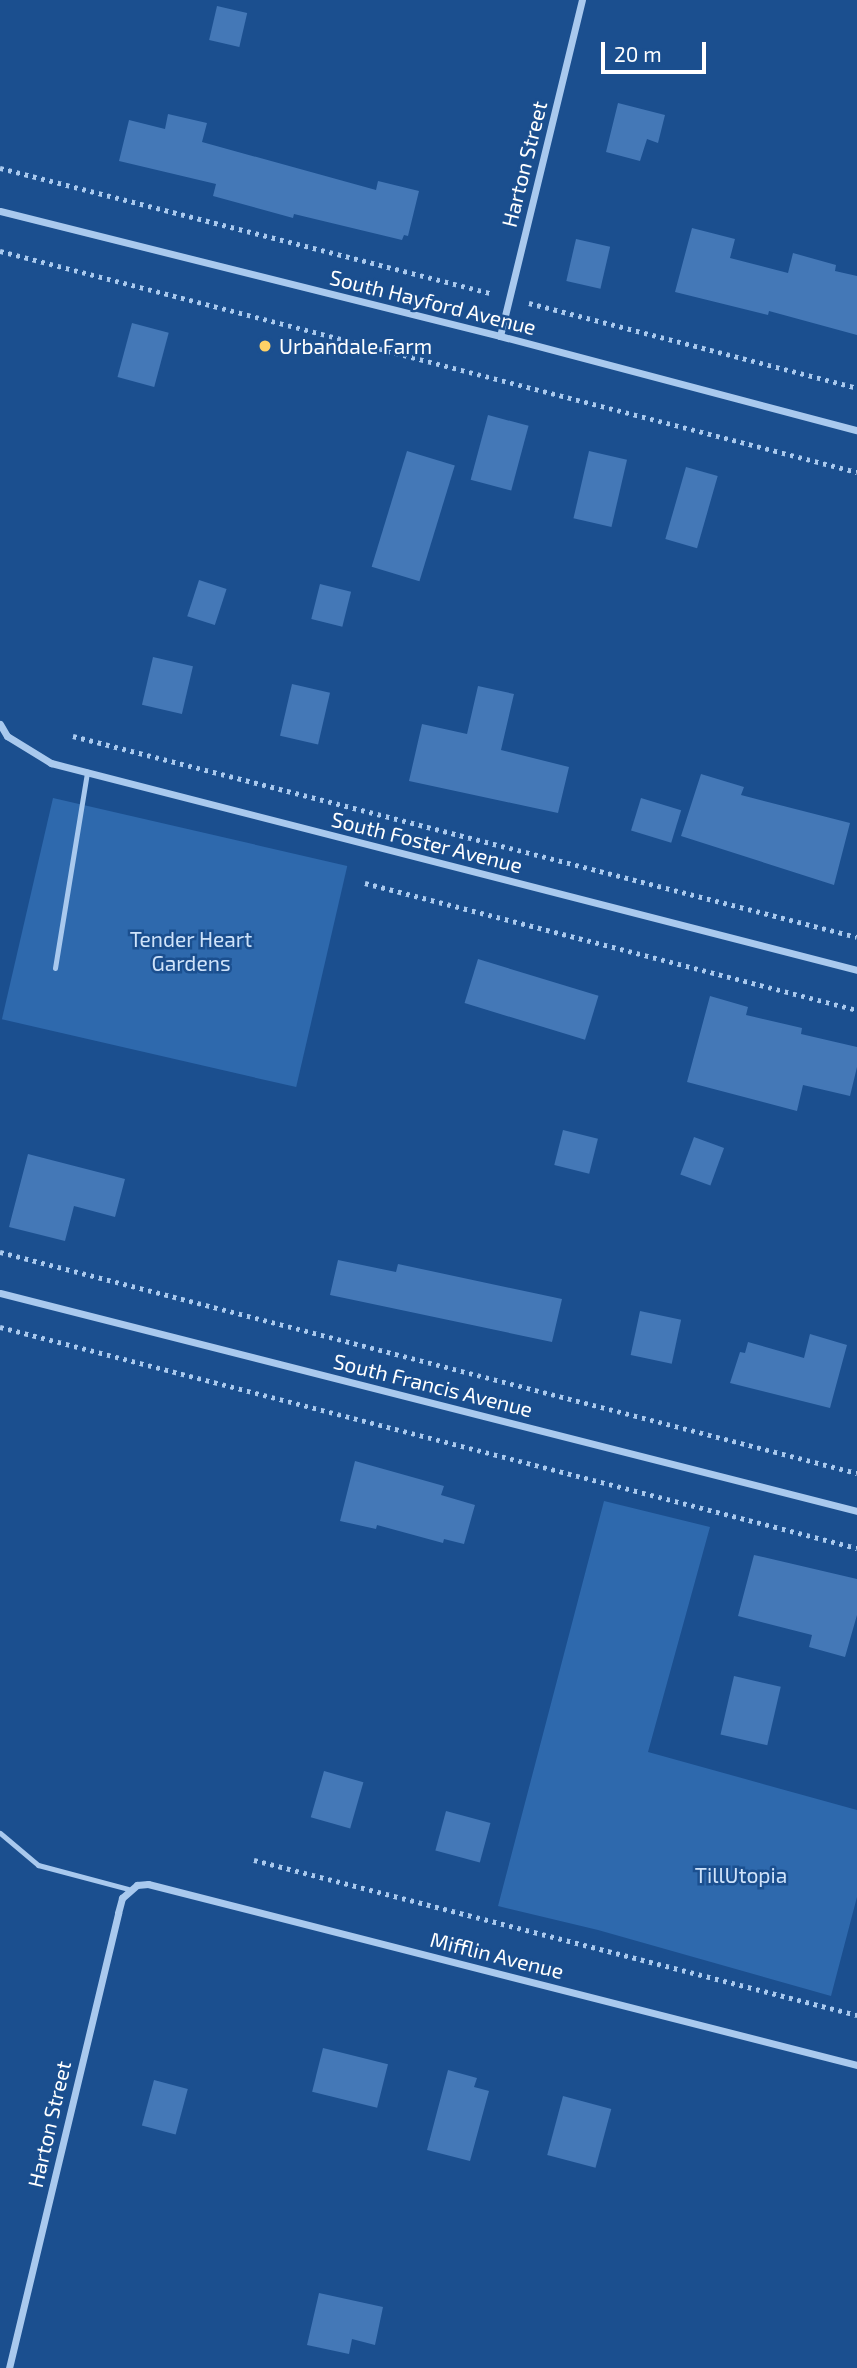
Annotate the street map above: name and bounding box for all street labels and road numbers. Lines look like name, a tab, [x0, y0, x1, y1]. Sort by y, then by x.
street label: Harton Street	[496, 98, 552, 230]
street label: South Hayford Avenue	[327, 264, 539, 340]
street label: South Foster Avenue	[328, 806, 526, 878]
street label: South Francis Avenue	[331, 1348, 535, 1422]
street label: Mifflin Avenue	[427, 1926, 567, 1984]
street label: Harton Street	[22, 2058, 76, 2190]

